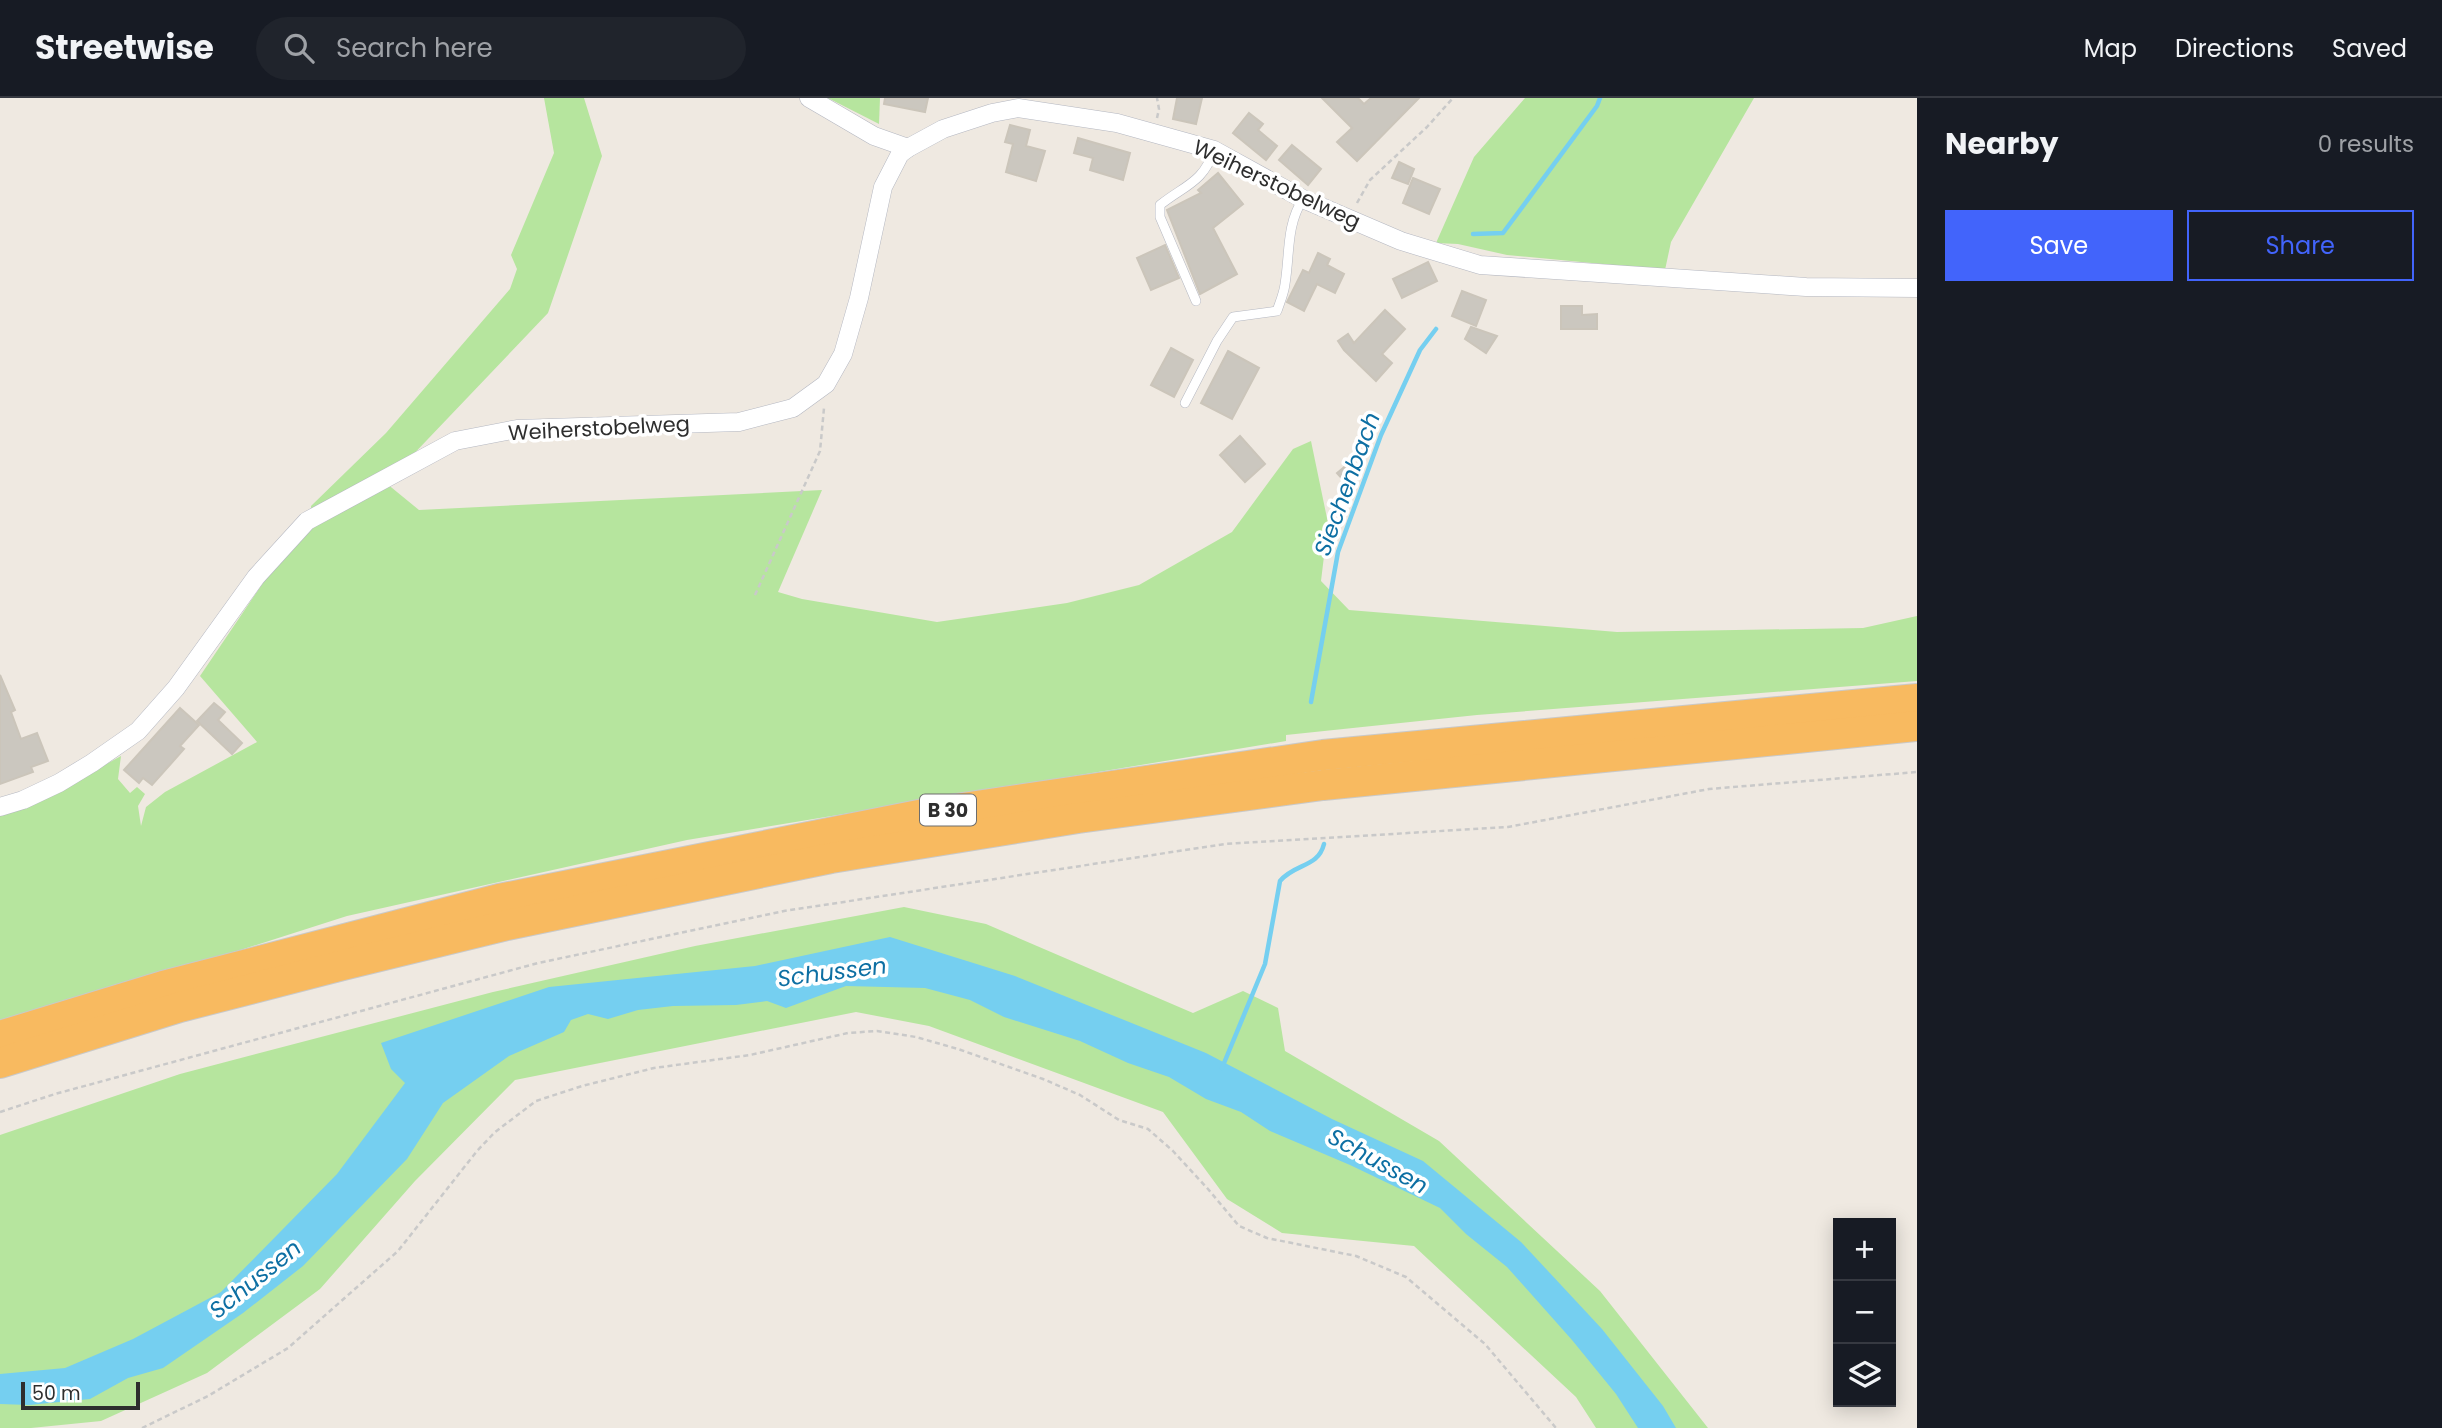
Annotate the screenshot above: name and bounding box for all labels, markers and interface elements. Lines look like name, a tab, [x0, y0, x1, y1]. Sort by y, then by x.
search box	[256, 17, 746, 80]
text: Streetwise	[35, 24, 214, 71]
icon: search	[280, 29, 318, 67]
text: Search here	[336, 30, 493, 66]
text: Map	[2084, 32, 2137, 65]
text: Directions	[2175, 32, 2294, 65]
text: Saved	[2332, 32, 2407, 65]
text: Nearby	[1945, 122, 2059, 165]
text: 0 results	[2318, 128, 2414, 160]
street label: Weiherstobelweg	[1188, 132, 1366, 236]
button: Save	[1945, 210, 2173, 281]
button: Share	[2187, 210, 2414, 281]
water label: Siechenbach	[1306, 408, 1388, 560]
street label: Weiherstobelweg	[507, 409, 691, 447]
road number: B 30	[920, 794, 976, 825]
water label: Schussen	[776, 949, 888, 995]
water label: Schussen	[1322, 1120, 1434, 1202]
map controls	[1833, 1218, 1896, 1407]
button: +	[1833, 1218, 1896, 1281]
water label: Schussen	[202, 1232, 308, 1326]
button: −	[1833, 1281, 1896, 1344]
button: layers	[1833, 1344, 1896, 1407]
scale bar	[21, 1379, 140, 1411]
text: 50 m	[32, 1380, 81, 1407]

